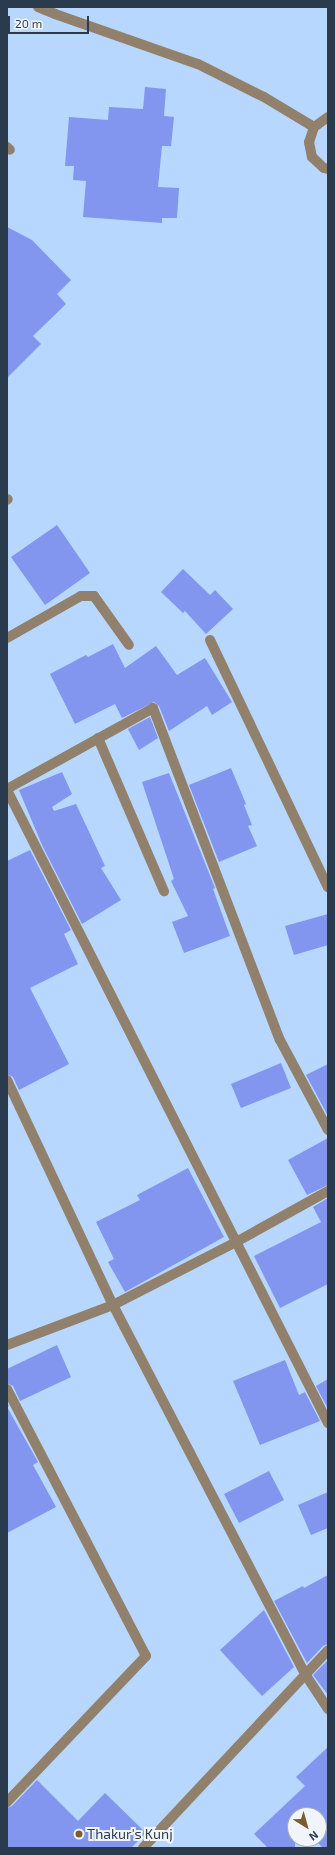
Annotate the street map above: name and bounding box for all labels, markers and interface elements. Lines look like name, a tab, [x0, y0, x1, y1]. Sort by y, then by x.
scale bar	[10, 8, 91, 34]
text: 20 m	[15, 16, 42, 30]
north arrow	[287, 1807, 327, 1847]
place label: Thakur's Kunj	[87, 1826, 173, 1842]
marker: Thakur's Kunj	[74, 1829, 84, 1839]
text: N	[307, 1829, 321, 1844]

